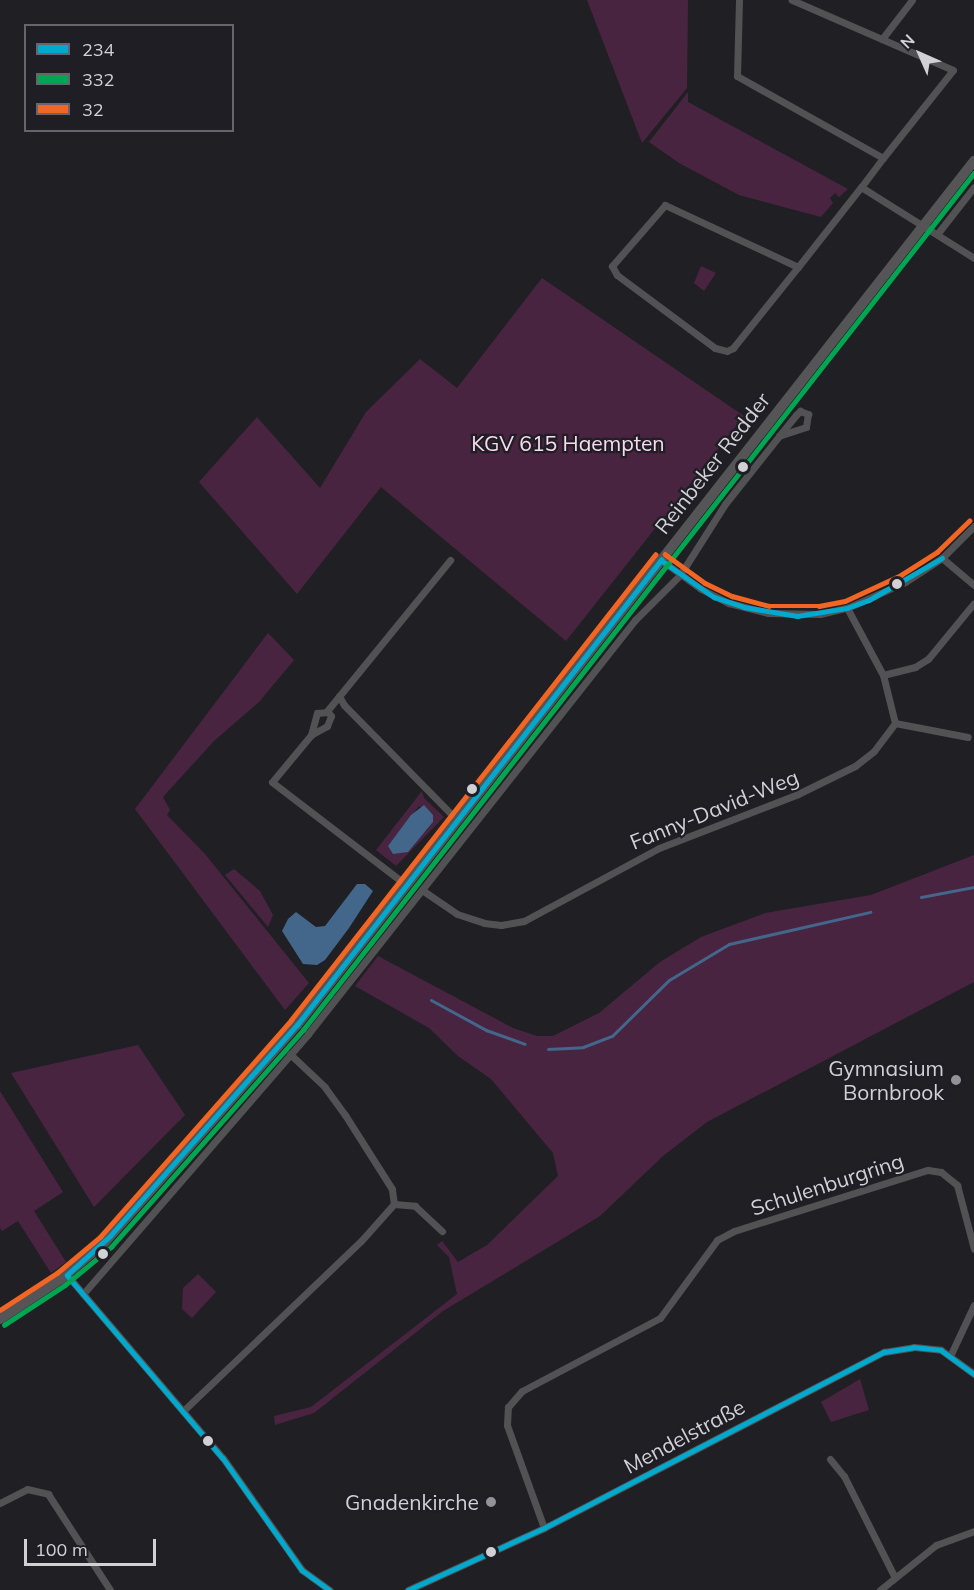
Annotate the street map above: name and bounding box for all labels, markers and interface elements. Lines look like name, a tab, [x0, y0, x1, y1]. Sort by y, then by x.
legend	[24, 24, 234, 132]
north arrow	[890, 24, 950, 84]
text: N	[896, 30, 919, 53]
text: 234	[82, 38, 114, 61]
text: 332	[82, 68, 114, 91]
text: 32	[82, 98, 104, 121]
street label: Reinbeker Redder	[649, 387, 775, 539]
park label: KGV 615 Haempten	[471, 430, 665, 456]
unlabelled marker	[737, 461, 749, 473]
unlabelled marker	[891, 578, 903, 590]
street label: Fanny-David-Weg	[626, 764, 802, 854]
unlabelled marker	[466, 783, 478, 795]
place label: Gymnasium Bornbrook	[828, 1055, 944, 1105]
marker: Gymnasium Bornbrook	[949, 1073, 963, 1087]
street label: Schulenburgring	[747, 1147, 907, 1221]
unlabelled marker	[97, 1248, 109, 1260]
street label: Mendelstraße	[619, 1394, 749, 1478]
unlabelled marker	[202, 1435, 214, 1447]
place label: Gnadenkirche	[345, 1489, 479, 1515]
marker: Gnadenkirche	[484, 1495, 498, 1509]
scale bar	[27, 1527, 159, 1565]
text: 100 m	[35, 1538, 88, 1561]
unlabelled marker	[485, 1546, 497, 1558]

